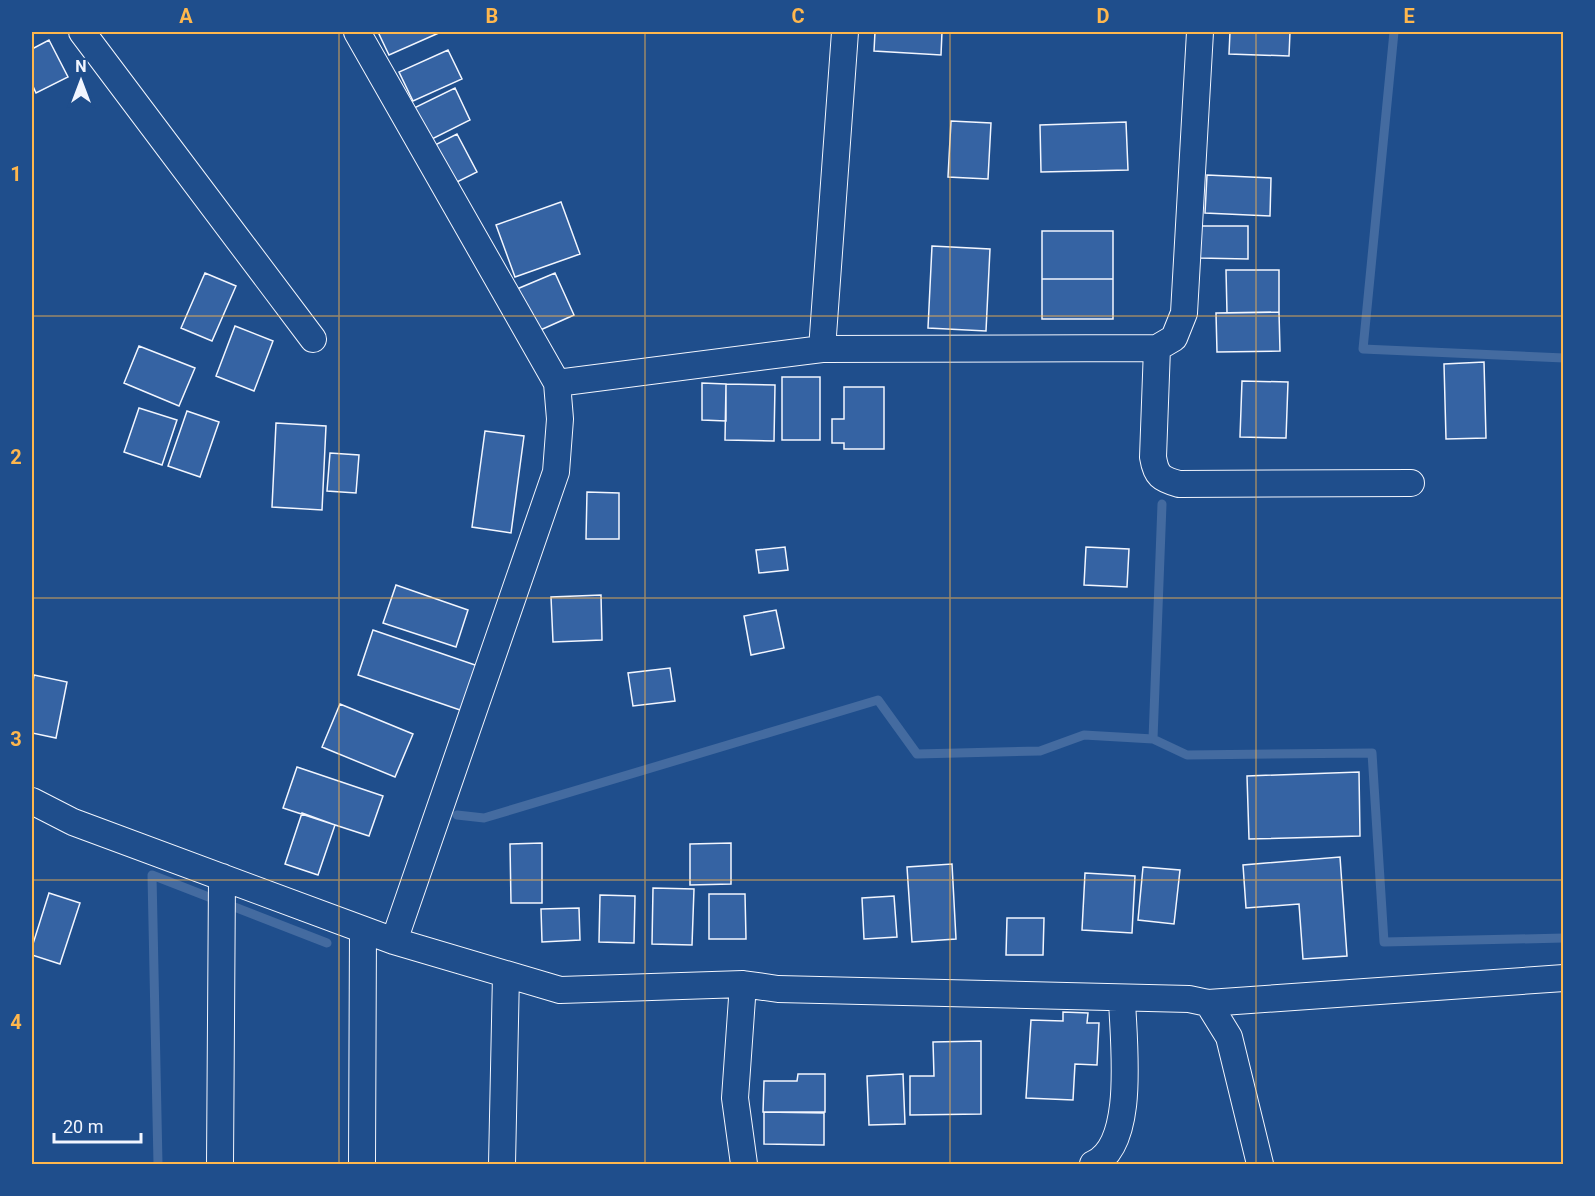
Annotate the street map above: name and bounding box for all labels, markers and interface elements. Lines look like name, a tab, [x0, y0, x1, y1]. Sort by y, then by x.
text: A	[179, 4, 193, 28]
text: B	[486, 4, 498, 28]
text: C	[791, 4, 805, 28]
text: D	[1097, 4, 1110, 28]
text: E	[1403, 4, 1415, 28]
north arrow	[51, 51, 111, 111]
text: N	[75, 57, 87, 76]
text: 1	[10, 162, 22, 186]
text: 2	[10, 445, 22, 469]
text: 3	[10, 727, 22, 751]
text: 4	[10, 1010, 22, 1034]
scale bar	[54, 1106, 141, 1144]
text: 20 m	[63, 1116, 103, 1137]

